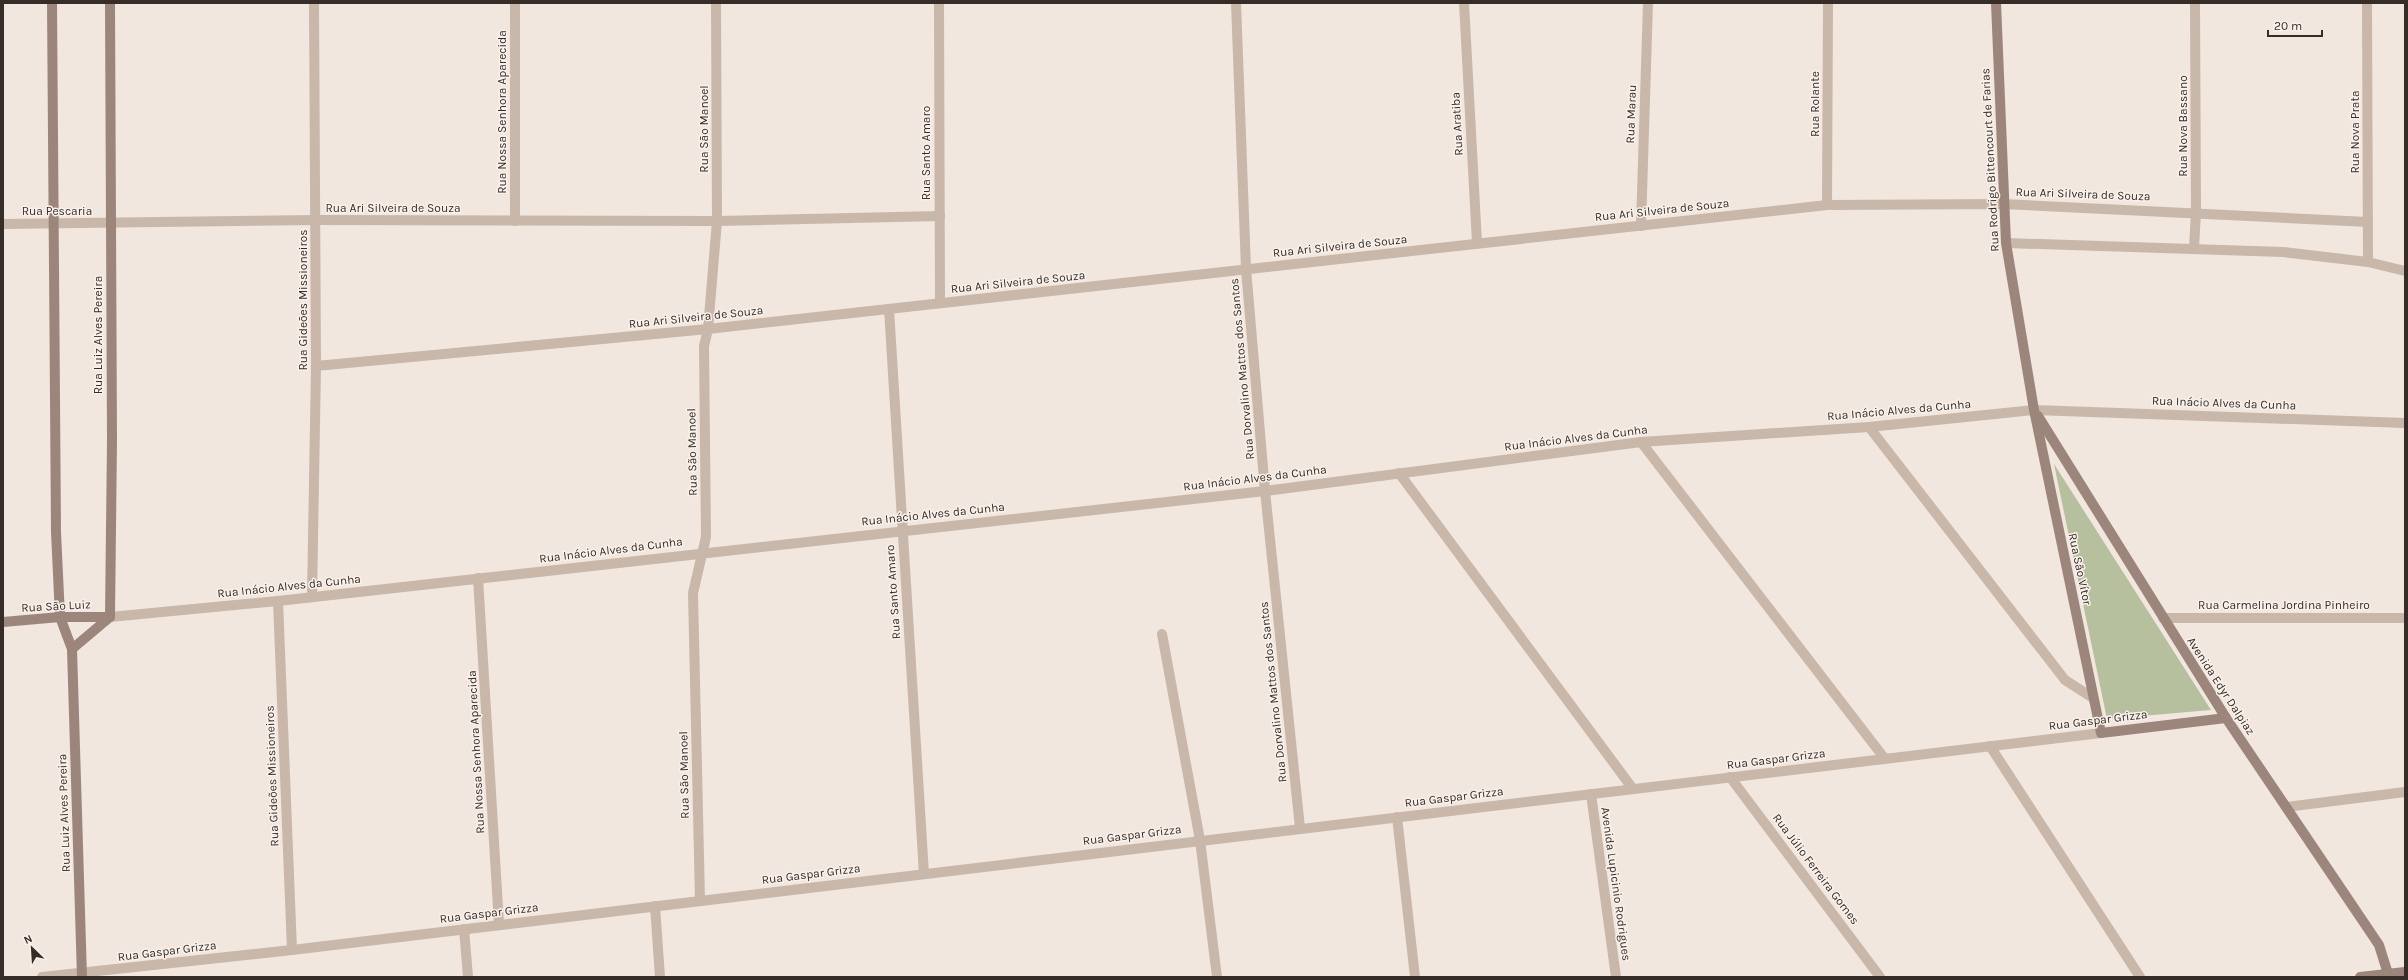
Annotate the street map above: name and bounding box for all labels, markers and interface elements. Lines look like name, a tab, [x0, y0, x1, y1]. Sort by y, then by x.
scale bar	[2268, 12, 2322, 38]
text: 20 m	[2274, 19, 2302, 33]
street label: Rua Nossa Senhora Aparecida	[495, 30, 509, 194]
street label: Rua Rodrigo Bittencourt de Farias	[1978, 68, 2002, 252]
street label: Rua Rolante	[1808, 71, 1822, 137]
street label: Rua Nova Bassano	[2176, 75, 2190, 177]
street label: Rua Marau	[1623, 84, 1639, 144]
street label: Rua São Manoel	[697, 85, 711, 173]
street label: Rua Nova Prata	[2348, 90, 2362, 174]
street label: Rua Aratiba	[1448, 92, 1466, 156]
street label: Rua Santo Amaro	[919, 106, 933, 200]
street label: Rua Ari Silveira de Souza	[2015, 185, 2151, 203]
street label: Rua Ari Silveira de Souza	[1594, 196, 1730, 224]
street label: Rua Ari Silveira de Souza	[326, 201, 460, 215]
street label: Rua Pescaria	[22, 204, 92, 218]
street label: Rua Gideões Missioneiros	[296, 229, 310, 371]
street label: Rua Ari Silveira de Souza	[1272, 232, 1408, 260]
street label: Rua Ari Silveira de Souza	[950, 268, 1086, 296]
street label: Rua Luiz Alves Pereira	[91, 276, 105, 394]
street label: Rua Dorvalino Mattos dos Santos	[1227, 278, 1257, 460]
street label: Rua Ari Silveira de Souza	[628, 303, 764, 331]
street label: Rua Inácio Alves da Cunha	[2152, 393, 2296, 413]
street label: Rua Inácio Alves da Cunha	[1826, 397, 1972, 423]
street label: Rua São Manoel	[684, 408, 700, 496]
street label: Rua Inácio Alves da Cunha	[1504, 422, 1648, 454]
street label: Rua Inácio Alves da Cunha	[1183, 462, 1327, 494]
street label: Rua Inácio Alves da Cunha	[860, 499, 1006, 529]
street label: Rua São Vítor	[2066, 532, 2095, 607]
street label: Rua Inácio Alves da Cunha	[539, 534, 683, 566]
street label: Rua Santo Amaro	[883, 544, 903, 640]
street label: Rua Inácio Alves da Cunha	[216, 571, 362, 601]
street label: Rua São Luiz	[21, 597, 91, 615]
street label: Rua Carmelina Jordina Pinheiro	[2198, 598, 2370, 612]
street label: Rua Dorvalino Mattos dos Santos	[1257, 601, 1289, 783]
street label: Avenida Edyr Dalpiaz	[2184, 635, 2258, 738]
street label: Rua Nossa Senhora Aparecida	[465, 670, 487, 834]
street label: Rua Gideões Missioneiros	[263, 705, 281, 847]
street label: Rua Gaspar Grizza	[2048, 707, 2148, 733]
street label: Rua São Manoel	[676, 731, 692, 819]
street label: Rua Gaspar Grizza	[1726, 746, 1826, 772]
street label: Rua Luiz Alves Pereira	[55, 754, 73, 872]
street label: Rua Gaspar Grizza	[1404, 784, 1504, 810]
street label: Avenida Lupicinio Rodrigues	[1598, 806, 1634, 962]
street label: Rua Júlio Ferreira Gomes	[1770, 811, 1862, 927]
street label: Rua Gaspar Grizza	[1082, 822, 1182, 848]
street label: Rua Gaspar Grizza	[761, 861, 861, 887]
street label: Rua Gaspar Grizza	[439, 900, 539, 926]
north arrow	[12, 928, 52, 968]
text: N	[22, 932, 34, 947]
street label: Rua Gaspar Grizza	[117, 938, 217, 964]

